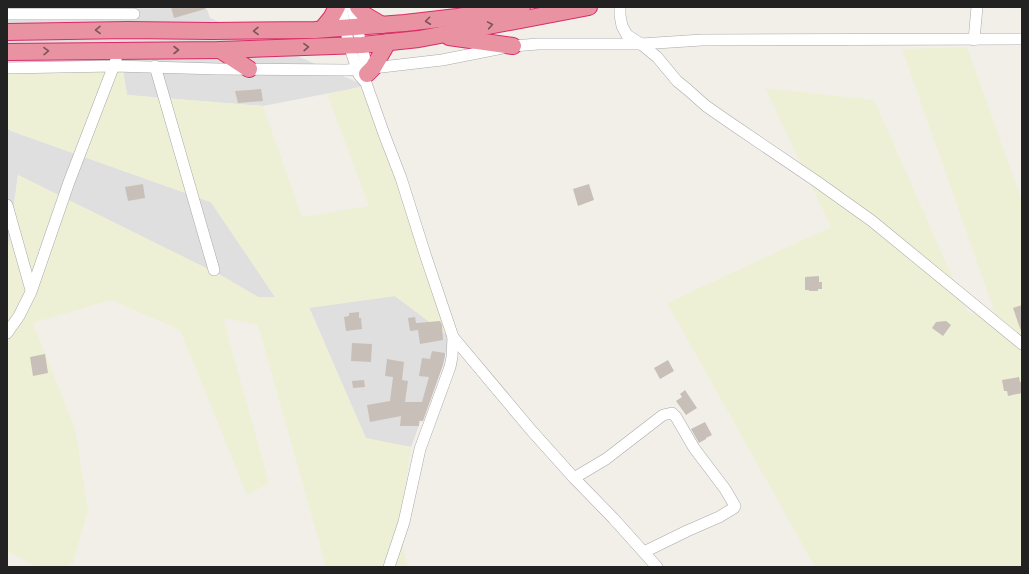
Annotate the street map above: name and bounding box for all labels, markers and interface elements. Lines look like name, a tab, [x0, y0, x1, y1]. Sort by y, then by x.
one-way arrow	[424, 16, 431, 25]
one-way arrow	[487, 22, 493, 30]
one-way arrow	[95, 26, 101, 35]
one-way arrow	[253, 27, 259, 35]
one-way arrow	[303, 43, 309, 51]
one-way arrow	[173, 46, 179, 54]
one-way arrow	[43, 47, 49, 55]

